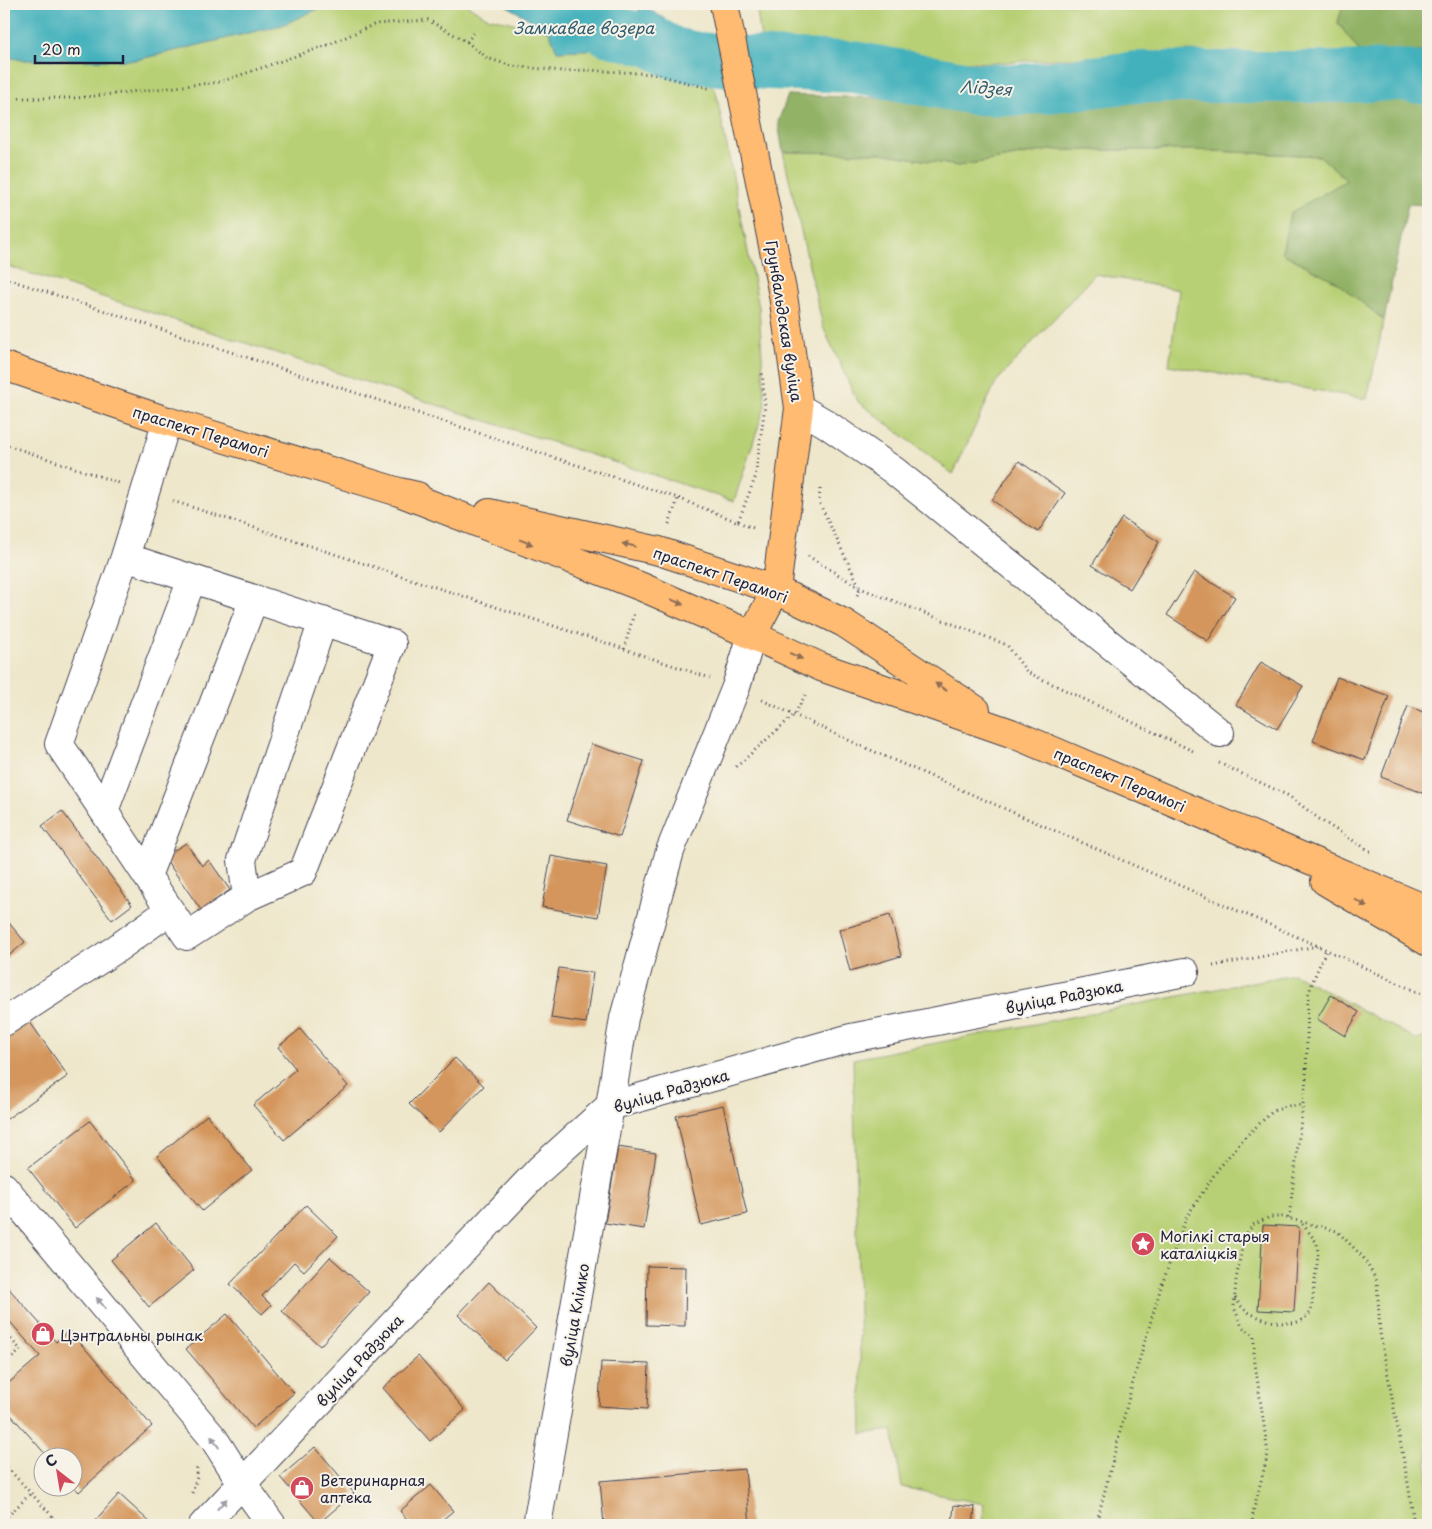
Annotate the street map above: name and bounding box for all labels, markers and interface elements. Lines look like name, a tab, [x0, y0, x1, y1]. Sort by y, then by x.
water label: Замкавае возера	[514, 15, 655, 39]
scale bar	[35, 32, 122, 64]
text: 20 m	[42, 37, 81, 60]
water label: Лідзея	[959, 73, 1014, 101]
street label: Грунвальдская вуліца	[761, 239, 809, 404]
street label: праспект Перамогі	[130, 399, 272, 463]
one-way arrow	[519, 538, 534, 546]
street label: праспект Перамогі	[650, 540, 792, 608]
one-way arrow	[621, 541, 637, 549]
one-way arrow	[670, 599, 684, 607]
one-way arrow	[789, 652, 803, 660]
one-way arrow	[934, 682, 948, 692]
street label: праспект Перамогі	[1050, 741, 1190, 817]
one-way arrow	[1355, 898, 1368, 907]
street label: вуліца Радзюка	[1003, 973, 1125, 1019]
street label: вуліца Радзюка	[611, 1062, 732, 1117]
place label: Могілкі старыя каталіцкія	[1160, 1224, 1270, 1264]
place icon: Могілкі старыя каталіцкія	[1130, 1231, 1156, 1257]
street label: вуліца Клімко	[554, 1262, 594, 1368]
one-way arrow	[95, 1297, 106, 1310]
street label: вуліца Радзюка	[310, 1308, 408, 1411]
shop icon: Цэнтральны рынак	[30, 1321, 56, 1347]
place label: Цэнтральны рынак	[60, 1323, 203, 1346]
one-way arrow	[210, 1435, 220, 1449]
north arrow	[32, 1446, 82, 1496]
text: С	[41, 1449, 61, 1472]
place label: Ветеринарная аптека	[320, 1468, 425, 1508]
shop icon: Ветеринарная аптека	[289, 1475, 315, 1501]
one-way arrow	[216, 1498, 228, 1510]

